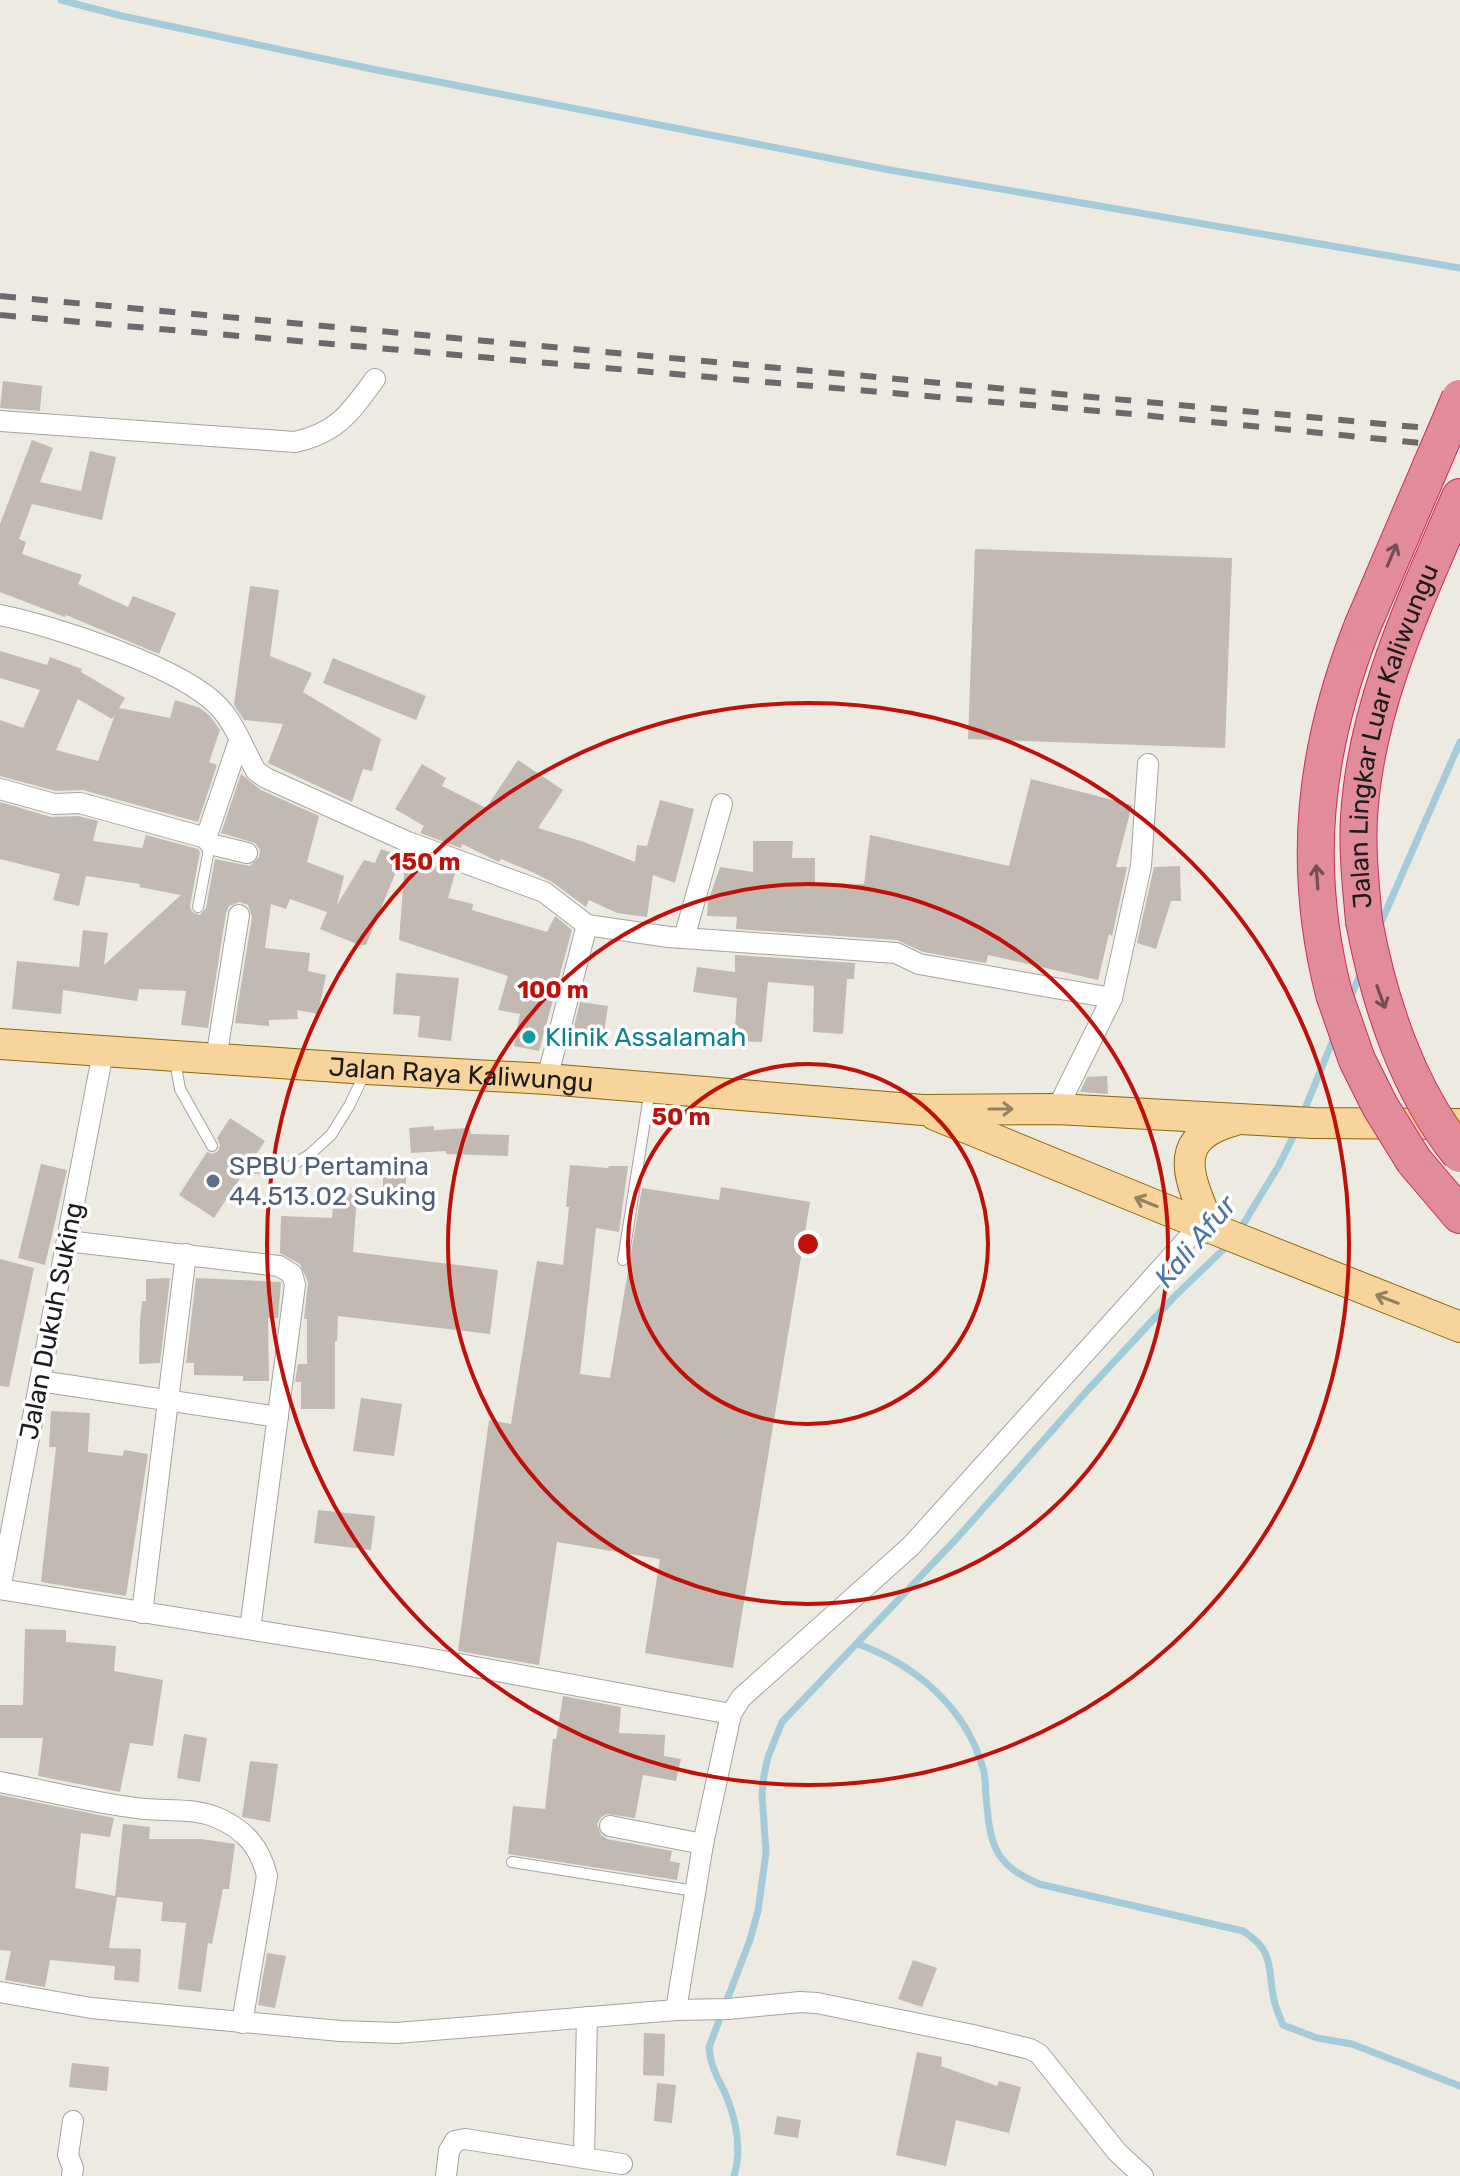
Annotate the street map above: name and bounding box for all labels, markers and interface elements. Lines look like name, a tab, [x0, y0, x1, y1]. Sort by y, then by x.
one-way arrow	[1386, 543, 1401, 568]
street label: Jalan Lingkar Luar Kaliwungu	[1343, 559, 1445, 910]
text: 150 m	[390, 848, 460, 876]
one-way arrow	[1309, 864, 1324, 891]
text: 100 m	[517, 976, 589, 1004]
one-way arrow	[1375, 984, 1390, 1009]
place label: Klinik Assalamah	[545, 1022, 746, 1053]
marker: Klinik Assalamah	[520, 1028, 538, 1046]
street label: Jalan Raya Kaliwungu	[328, 1051, 595, 1099]
one-way arrow	[987, 1101, 1014, 1117]
text: 50 m	[652, 1103, 710, 1131]
place label: SPBU Pertamina 44.513.02 Suking	[229, 1151, 436, 1212]
marker: SPBU Pertamina 44.513.02 Suking	[204, 1172, 222, 1190]
water label: Kali Afur	[1148, 1188, 1244, 1294]
one-way arrow	[1134, 1194, 1159, 1208]
street label: Jalan Dukuh Suking	[13, 1200, 90, 1442]
centre of rings	[794, 1230, 822, 1258]
one-way arrow	[1375, 1291, 1400, 1305]

